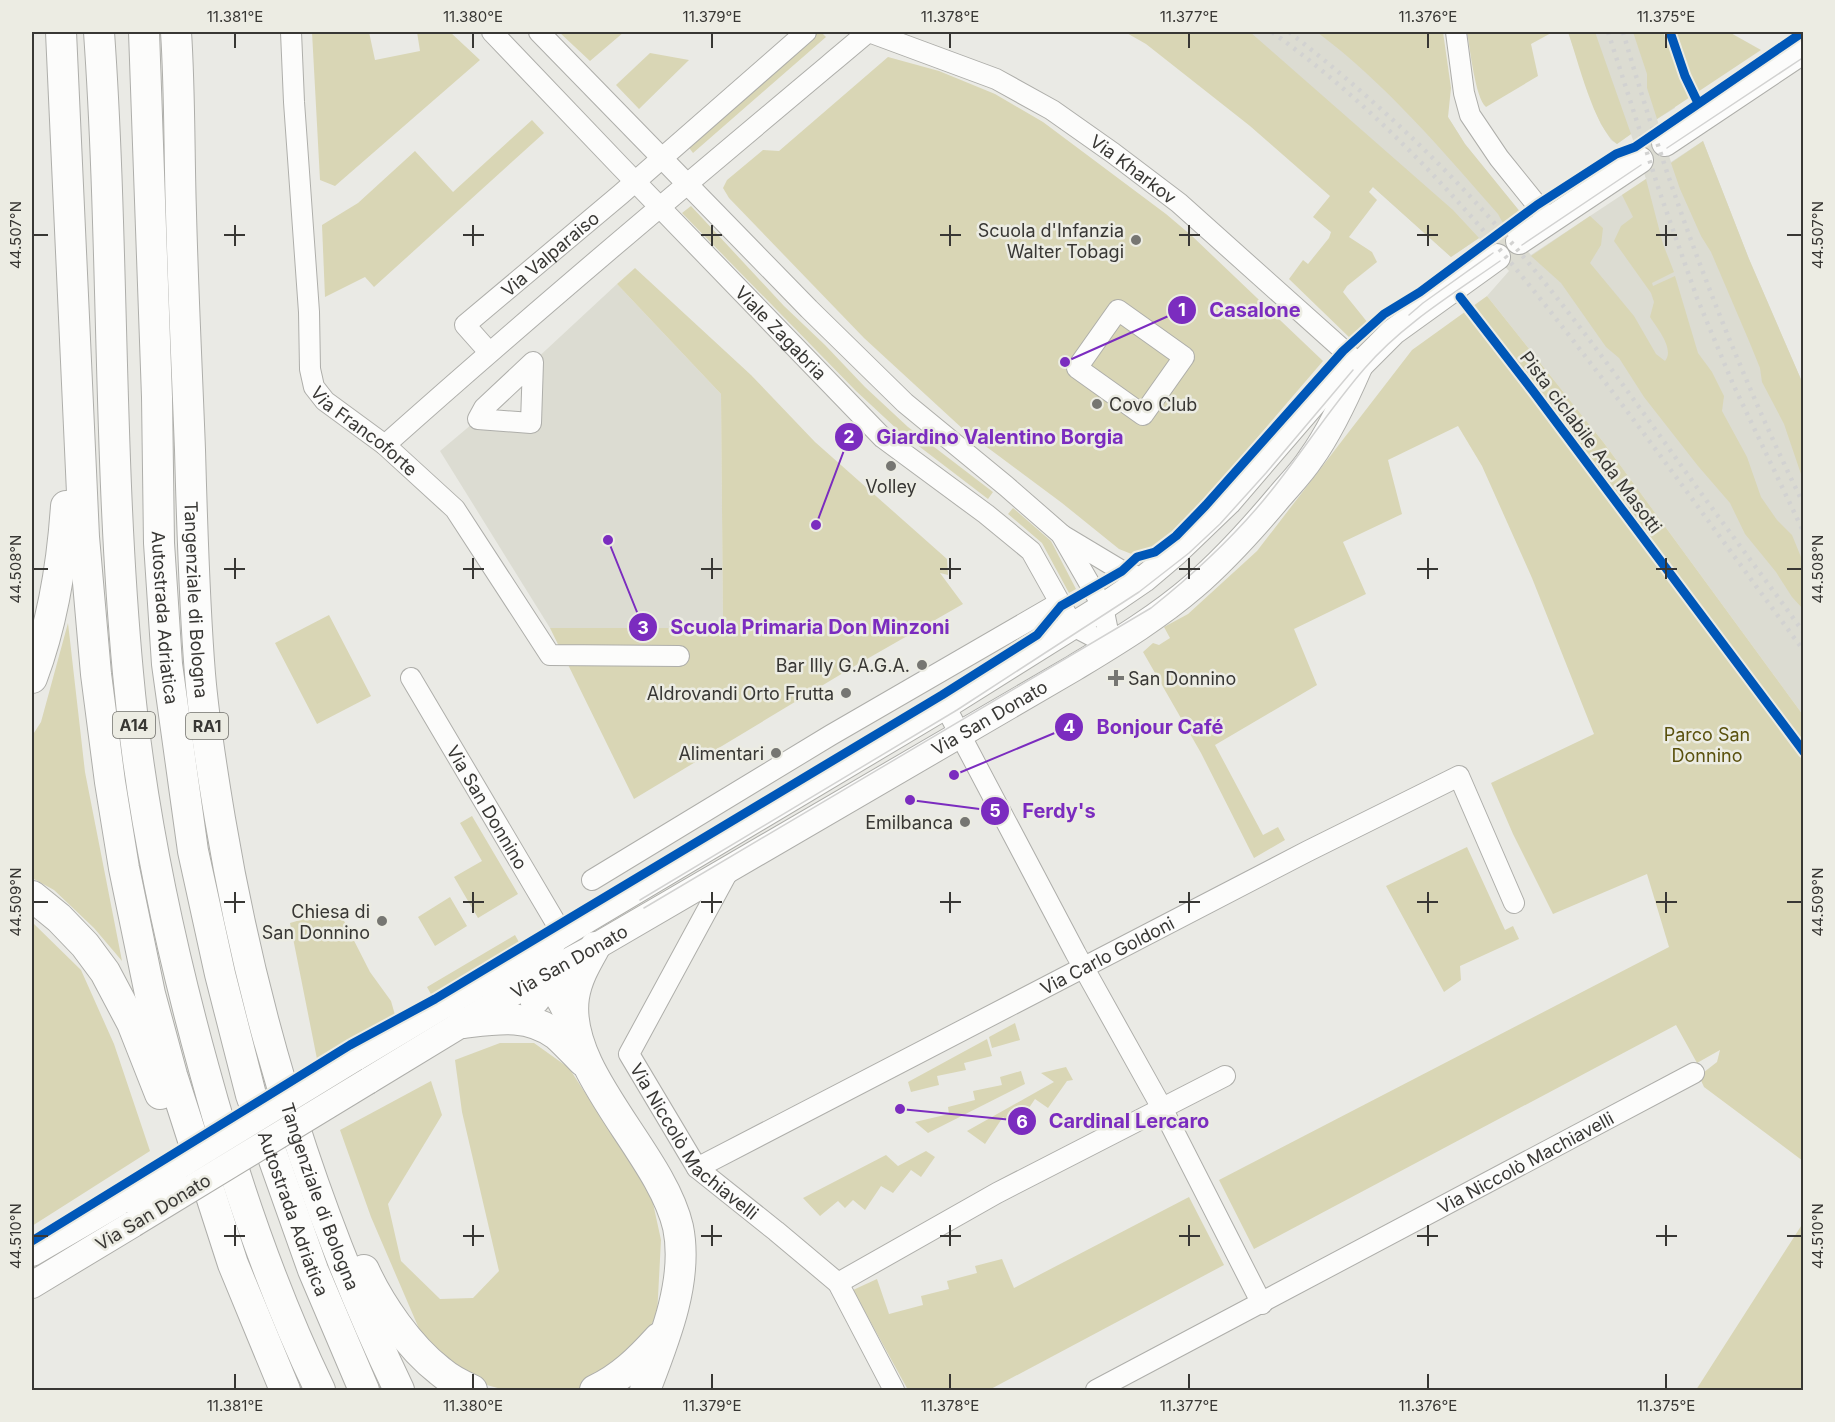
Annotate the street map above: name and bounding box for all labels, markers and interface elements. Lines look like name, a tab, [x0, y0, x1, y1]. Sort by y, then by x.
text: 11.381°E	[207, 7, 263, 26]
text: 11.380°E	[443, 7, 503, 26]
text: 11.379°E	[683, 7, 741, 26]
text: 11.378°E	[921, 7, 979, 26]
text: 11.377°E	[1160, 7, 1218, 26]
text: 11.376°E	[1399, 7, 1457, 26]
text: 11.375°E	[1637, 7, 1695, 26]
street label: Via Kharkov	[1086, 130, 1181, 208]
text: 44.507°N	[6, 201, 25, 269]
text: 44.507°N	[1808, 201, 1827, 269]
street label: Via Valparaiso	[497, 207, 603, 301]
place label: Scuola d'Infanzia Walter Tobagi	[978, 220, 1124, 262]
marker: Scuola d'Infanzia Walter Tobagi	[1129, 233, 1143, 247]
street label: Viale Zagabria	[731, 281, 831, 384]
callout: Casalone	[1167, 291, 1312, 329]
text: Casalone	[1209, 298, 1301, 322]
text: 1	[1178, 299, 1186, 320]
street label: Pista ciclabile Ada Masotti	[1516, 347, 1666, 537]
street label: Via Francoforte	[307, 382, 422, 480]
place label: Covo Club	[1109, 394, 1197, 415]
marker: Covo Club	[1090, 397, 1104, 411]
callout: Giardino Valentino Borgia	[834, 418, 1135, 456]
text: Giardino Valentino Borgia	[876, 425, 1124, 449]
text: 2	[843, 426, 855, 447]
marker: Volley	[884, 459, 898, 473]
place label: Volley	[865, 476, 917, 497]
street label: Tangenziale di Bologna	[181, 501, 213, 699]
street label: Autostrada Adriatica	[148, 531, 183, 706]
text: 44.508°N	[6, 535, 25, 603]
text: 44.508°N	[1808, 535, 1827, 603]
callout: Scuola Primaria Don Minzoni	[628, 608, 961, 646]
text: Scuola Primaria Don Minzoni	[670, 615, 950, 639]
text: 3	[637, 617, 649, 638]
place label: Bar Illy G.A.G.A.	[776, 655, 910, 676]
marker: Bar Illy G.A.G.A.	[915, 658, 929, 672]
place label: San Donnino	[1128, 668, 1236, 689]
marker: San Donnino	[1109, 671, 1123, 685]
street label: Via San Donato	[928, 675, 1051, 759]
place label: Aldrovandi Orto Frutta	[647, 683, 834, 704]
marker: Aldrovandi Orto Frutta	[839, 686, 853, 700]
callout: Bonjour Café	[1054, 708, 1235, 746]
road number: A14	[113, 712, 155, 738]
road number: RA1	[186, 713, 228, 739]
text: Bonjour Café	[1097, 715, 1223, 739]
text: 4	[1063, 716, 1075, 737]
park label: Parco San Donnino	[1664, 724, 1750, 766]
street label: Via San Donnino	[443, 741, 532, 873]
place label: Alimentari	[678, 743, 764, 764]
marker: Alimentari	[769, 746, 783, 760]
callout: Ferdy's	[980, 792, 1108, 830]
text: Ferdy's	[1022, 799, 1096, 823]
text: 5	[989, 800, 1001, 821]
place label: Emilbanca	[865, 812, 953, 833]
marker: Emilbanca	[958, 815, 972, 829]
text: 44.509°N	[6, 867, 25, 937]
text: 44.509°N	[1808, 867, 1827, 937]
place label: Chiesa di San Donnino	[262, 901, 370, 943]
street label: Via Carlo Goldoni	[1037, 912, 1178, 999]
marker: Chiesa di San Donnino	[375, 914, 389, 928]
street label: Via San Donato	[507, 920, 631, 1002]
street label: Via Niccolò Machiavelli	[626, 1059, 763, 1223]
street label: Tangenziale di Bologna	[277, 1100, 364, 1293]
callout: Cardinal Lercaro	[1007, 1102, 1221, 1140]
street label: Via Niccolò Machiavelli	[1434, 1107, 1617, 1218]
text: Cardinal Lercaro	[1049, 1109, 1209, 1133]
text: 6	[1016, 1111, 1028, 1132]
street label: Autostrada Adriatica	[254, 1128, 333, 1299]
street label: Via San Donato	[92, 1169, 214, 1255]
text: 44.510°N	[6, 1203, 25, 1269]
text: 44.510°N	[1808, 1203, 1827, 1269]
text: 11.381°E	[207, 1396, 263, 1415]
text: 11.380°E	[443, 1396, 503, 1415]
text: 11.379°E	[683, 1396, 741, 1415]
text: 11.378°E	[921, 1396, 979, 1415]
text: 11.377°E	[1160, 1396, 1218, 1415]
text: 11.376°E	[1399, 1396, 1457, 1415]
text: 11.375°E	[1637, 1396, 1695, 1415]

